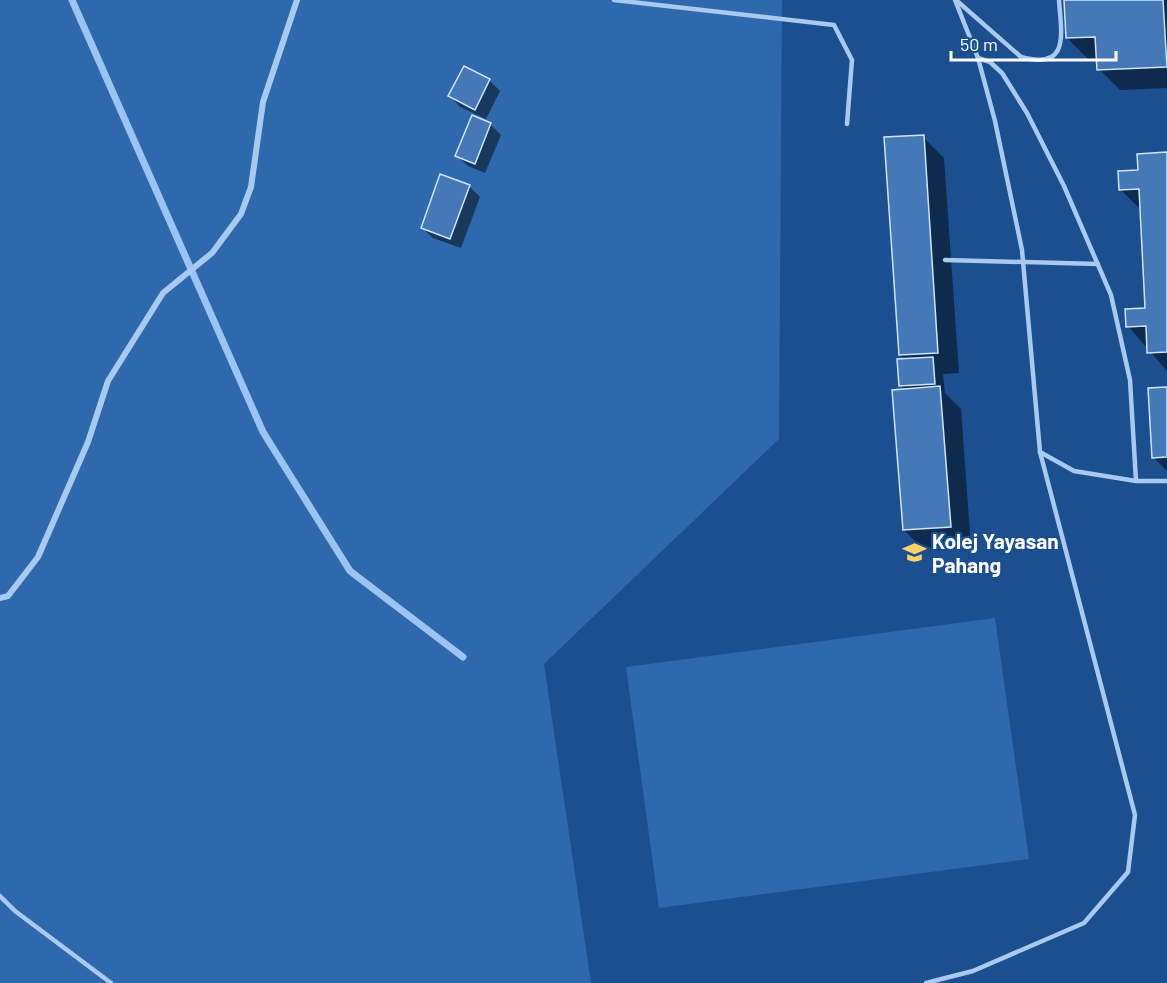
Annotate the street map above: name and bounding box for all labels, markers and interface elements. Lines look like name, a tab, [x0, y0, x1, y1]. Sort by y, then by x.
scale bar	[951, 24, 1116, 62]
text: 50 m	[960, 33, 998, 55]
place label: Kolej Yayasan Pahang	[932, 528, 1059, 577]
school or university icon: Kolej Yayasan Pahang	[901, 539, 927, 565]

